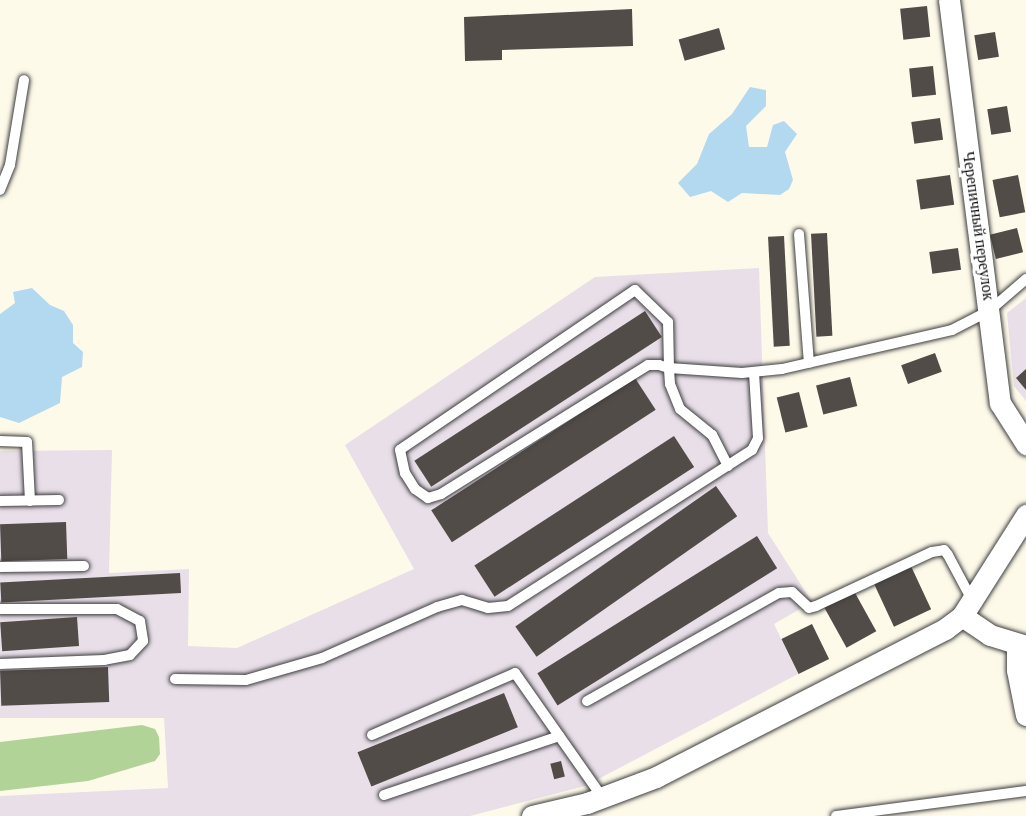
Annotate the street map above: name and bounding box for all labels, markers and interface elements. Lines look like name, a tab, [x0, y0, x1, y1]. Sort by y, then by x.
street label: Черепичный переулок	[958, 150, 998, 302]

